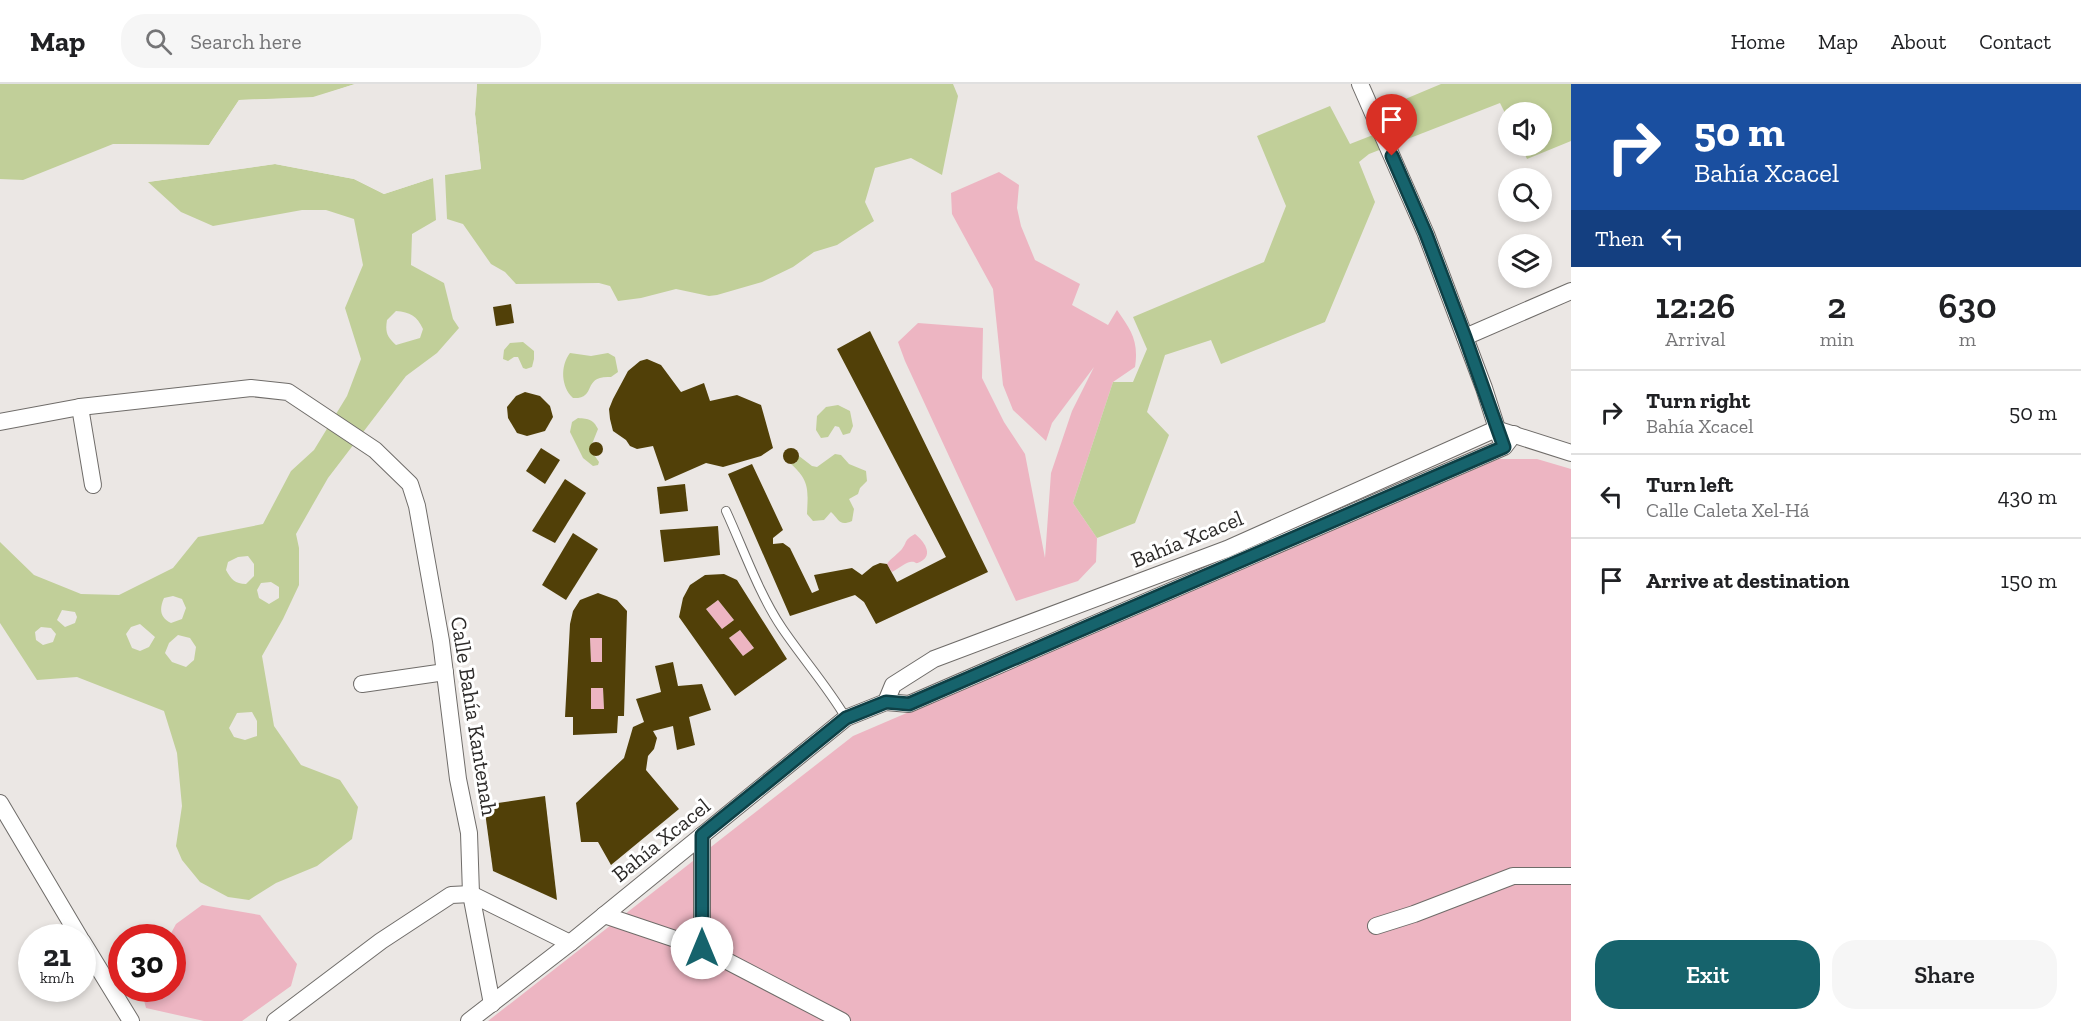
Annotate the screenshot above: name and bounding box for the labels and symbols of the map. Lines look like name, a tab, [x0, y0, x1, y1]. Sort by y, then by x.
pin	[1366, 94, 1417, 156]
street label: Bahía Xcacel	[1127, 504, 1247, 574]
street label: Calle Bahía Kantenah	[445, 614, 503, 818]
street label: Bahía Xcacel	[607, 792, 716, 888]
position arrow	[670, 916, 734, 980]
speed limit sign: 30	[108, 924, 186, 1002]

